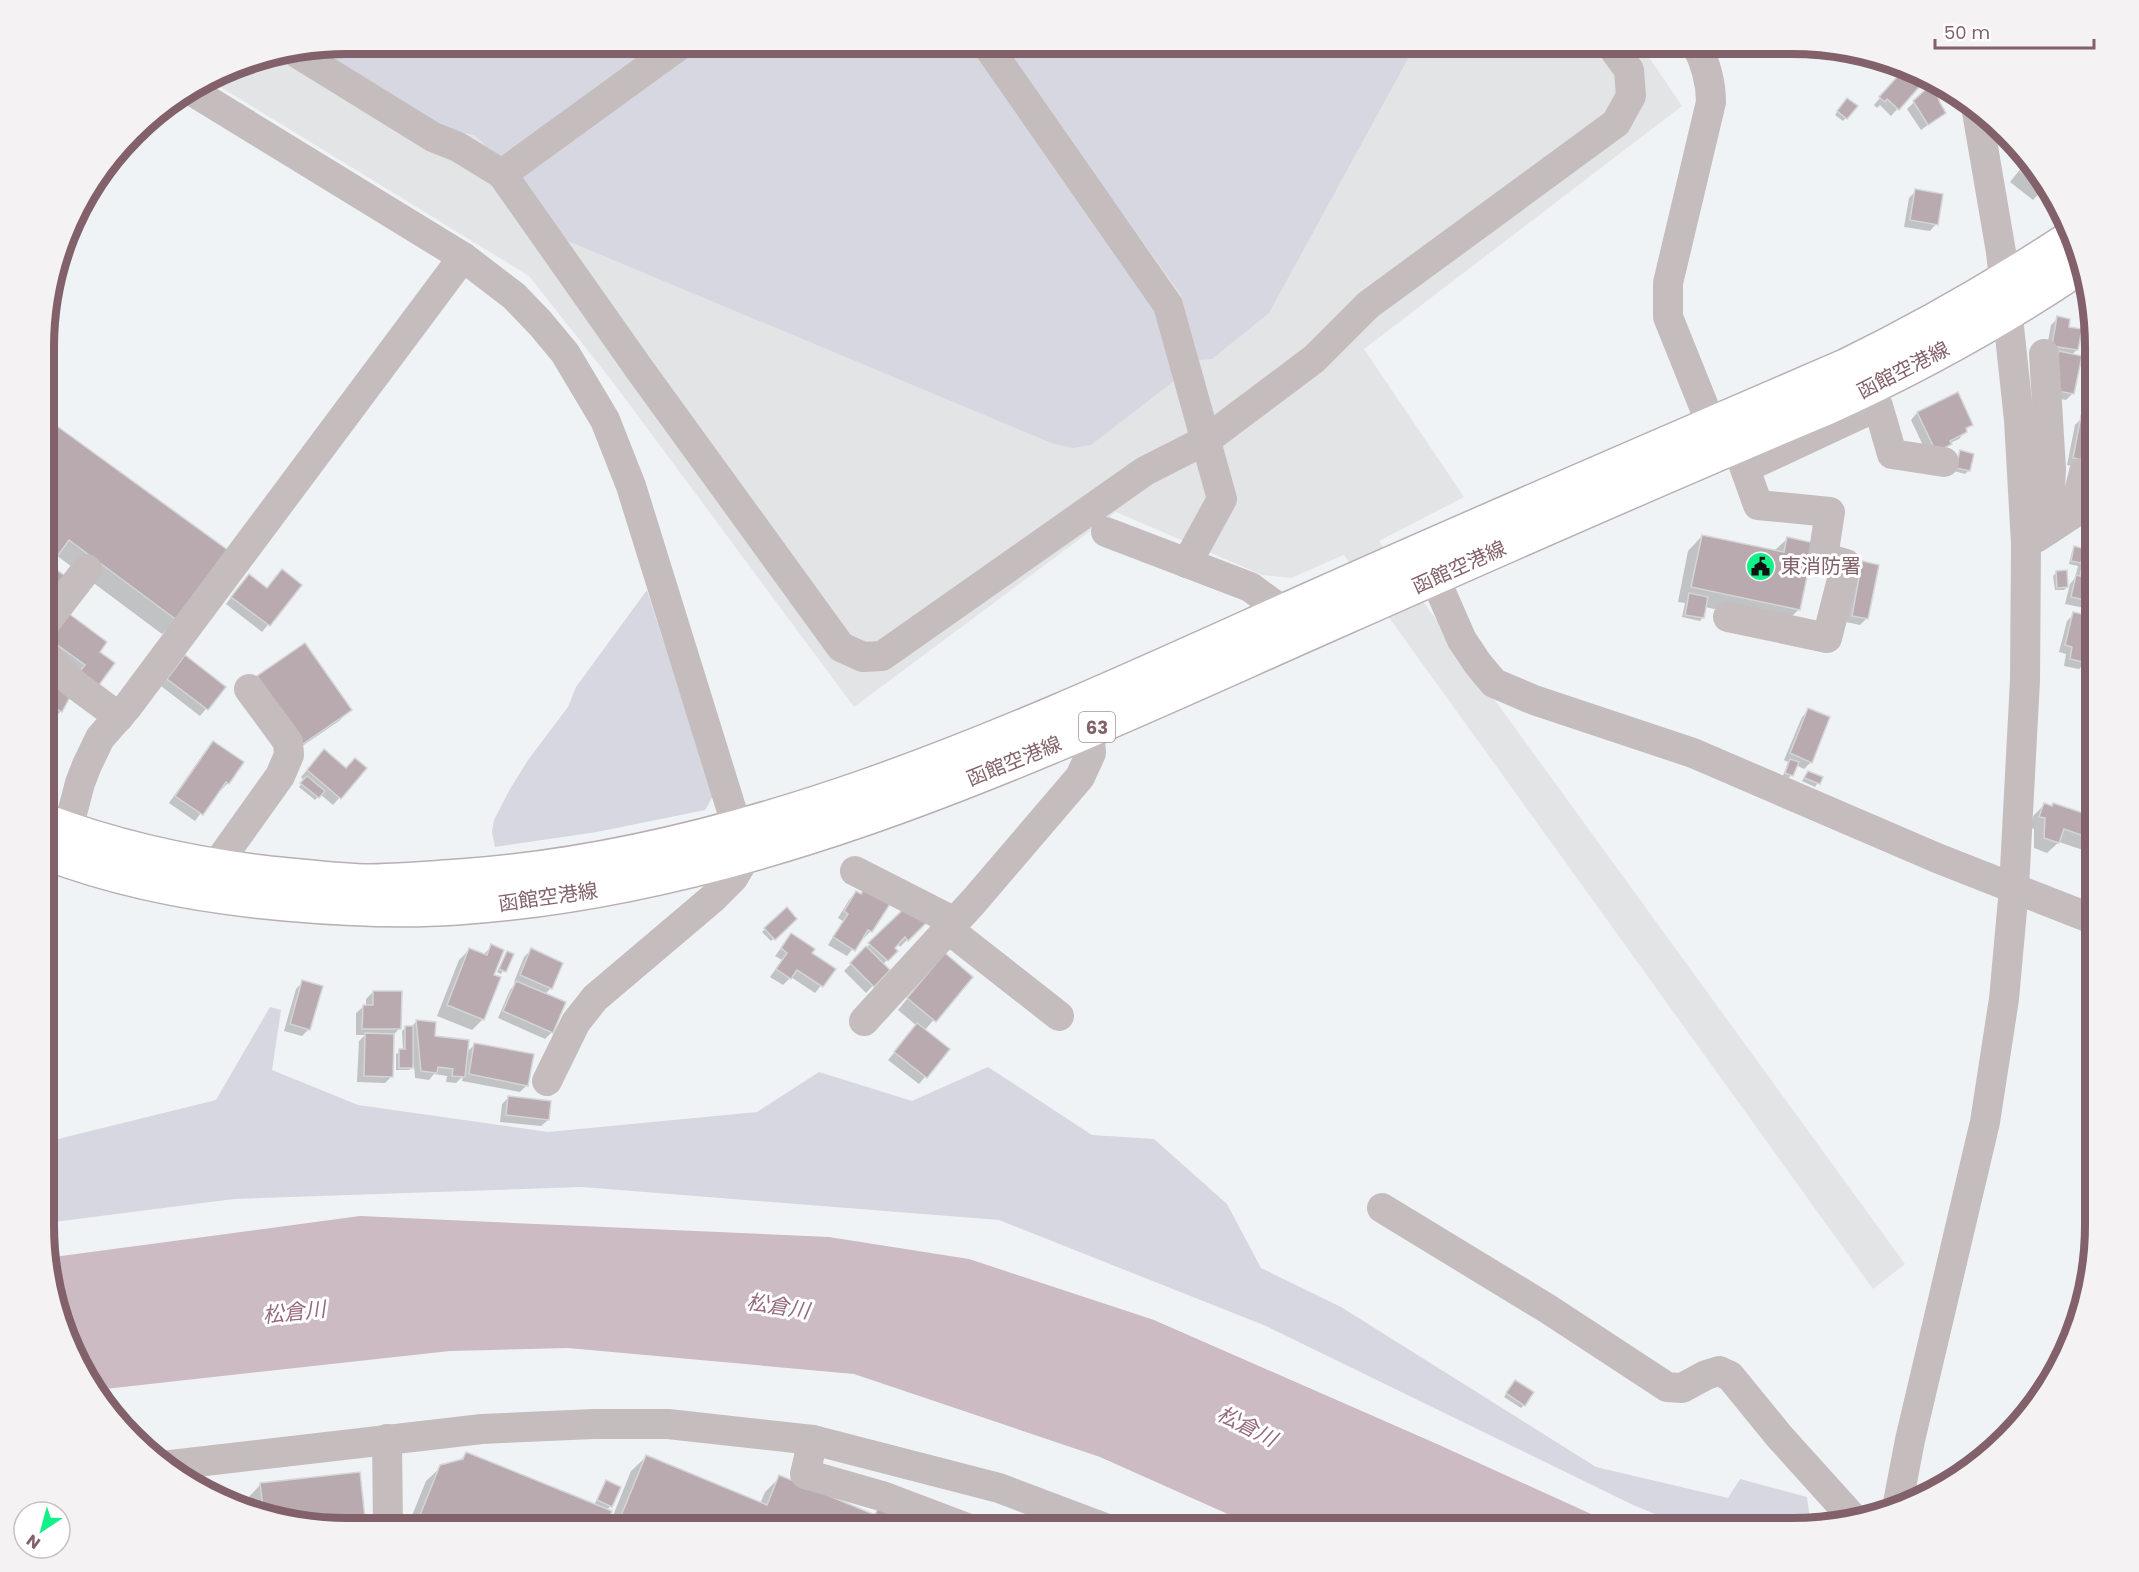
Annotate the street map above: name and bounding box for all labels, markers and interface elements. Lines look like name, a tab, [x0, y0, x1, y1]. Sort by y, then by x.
scale bar	[1935, 12, 2094, 50]
text: 50 m	[1944, 20, 1990, 45]
street label: 函館空港線	[1852, 335, 1954, 405]
street label: 函館空港線	[1408, 534, 1510, 600]
public building icon: 東消防署	[1744, 550, 1776, 582]
place label: 東消防署	[1781, 552, 1861, 580]
road number: 63	[1079, 712, 1115, 742]
street label: 函館空港線	[962, 729, 1066, 793]
street label: 函館空港線	[497, 876, 599, 918]
water label: 松倉川	[745, 1287, 813, 1326]
water label: 松倉川	[261, 1294, 329, 1330]
water label: 松倉川	[1212, 1399, 1283, 1454]
north arrow	[12, 1500, 72, 1560]
text: N	[22, 1529, 45, 1555]

